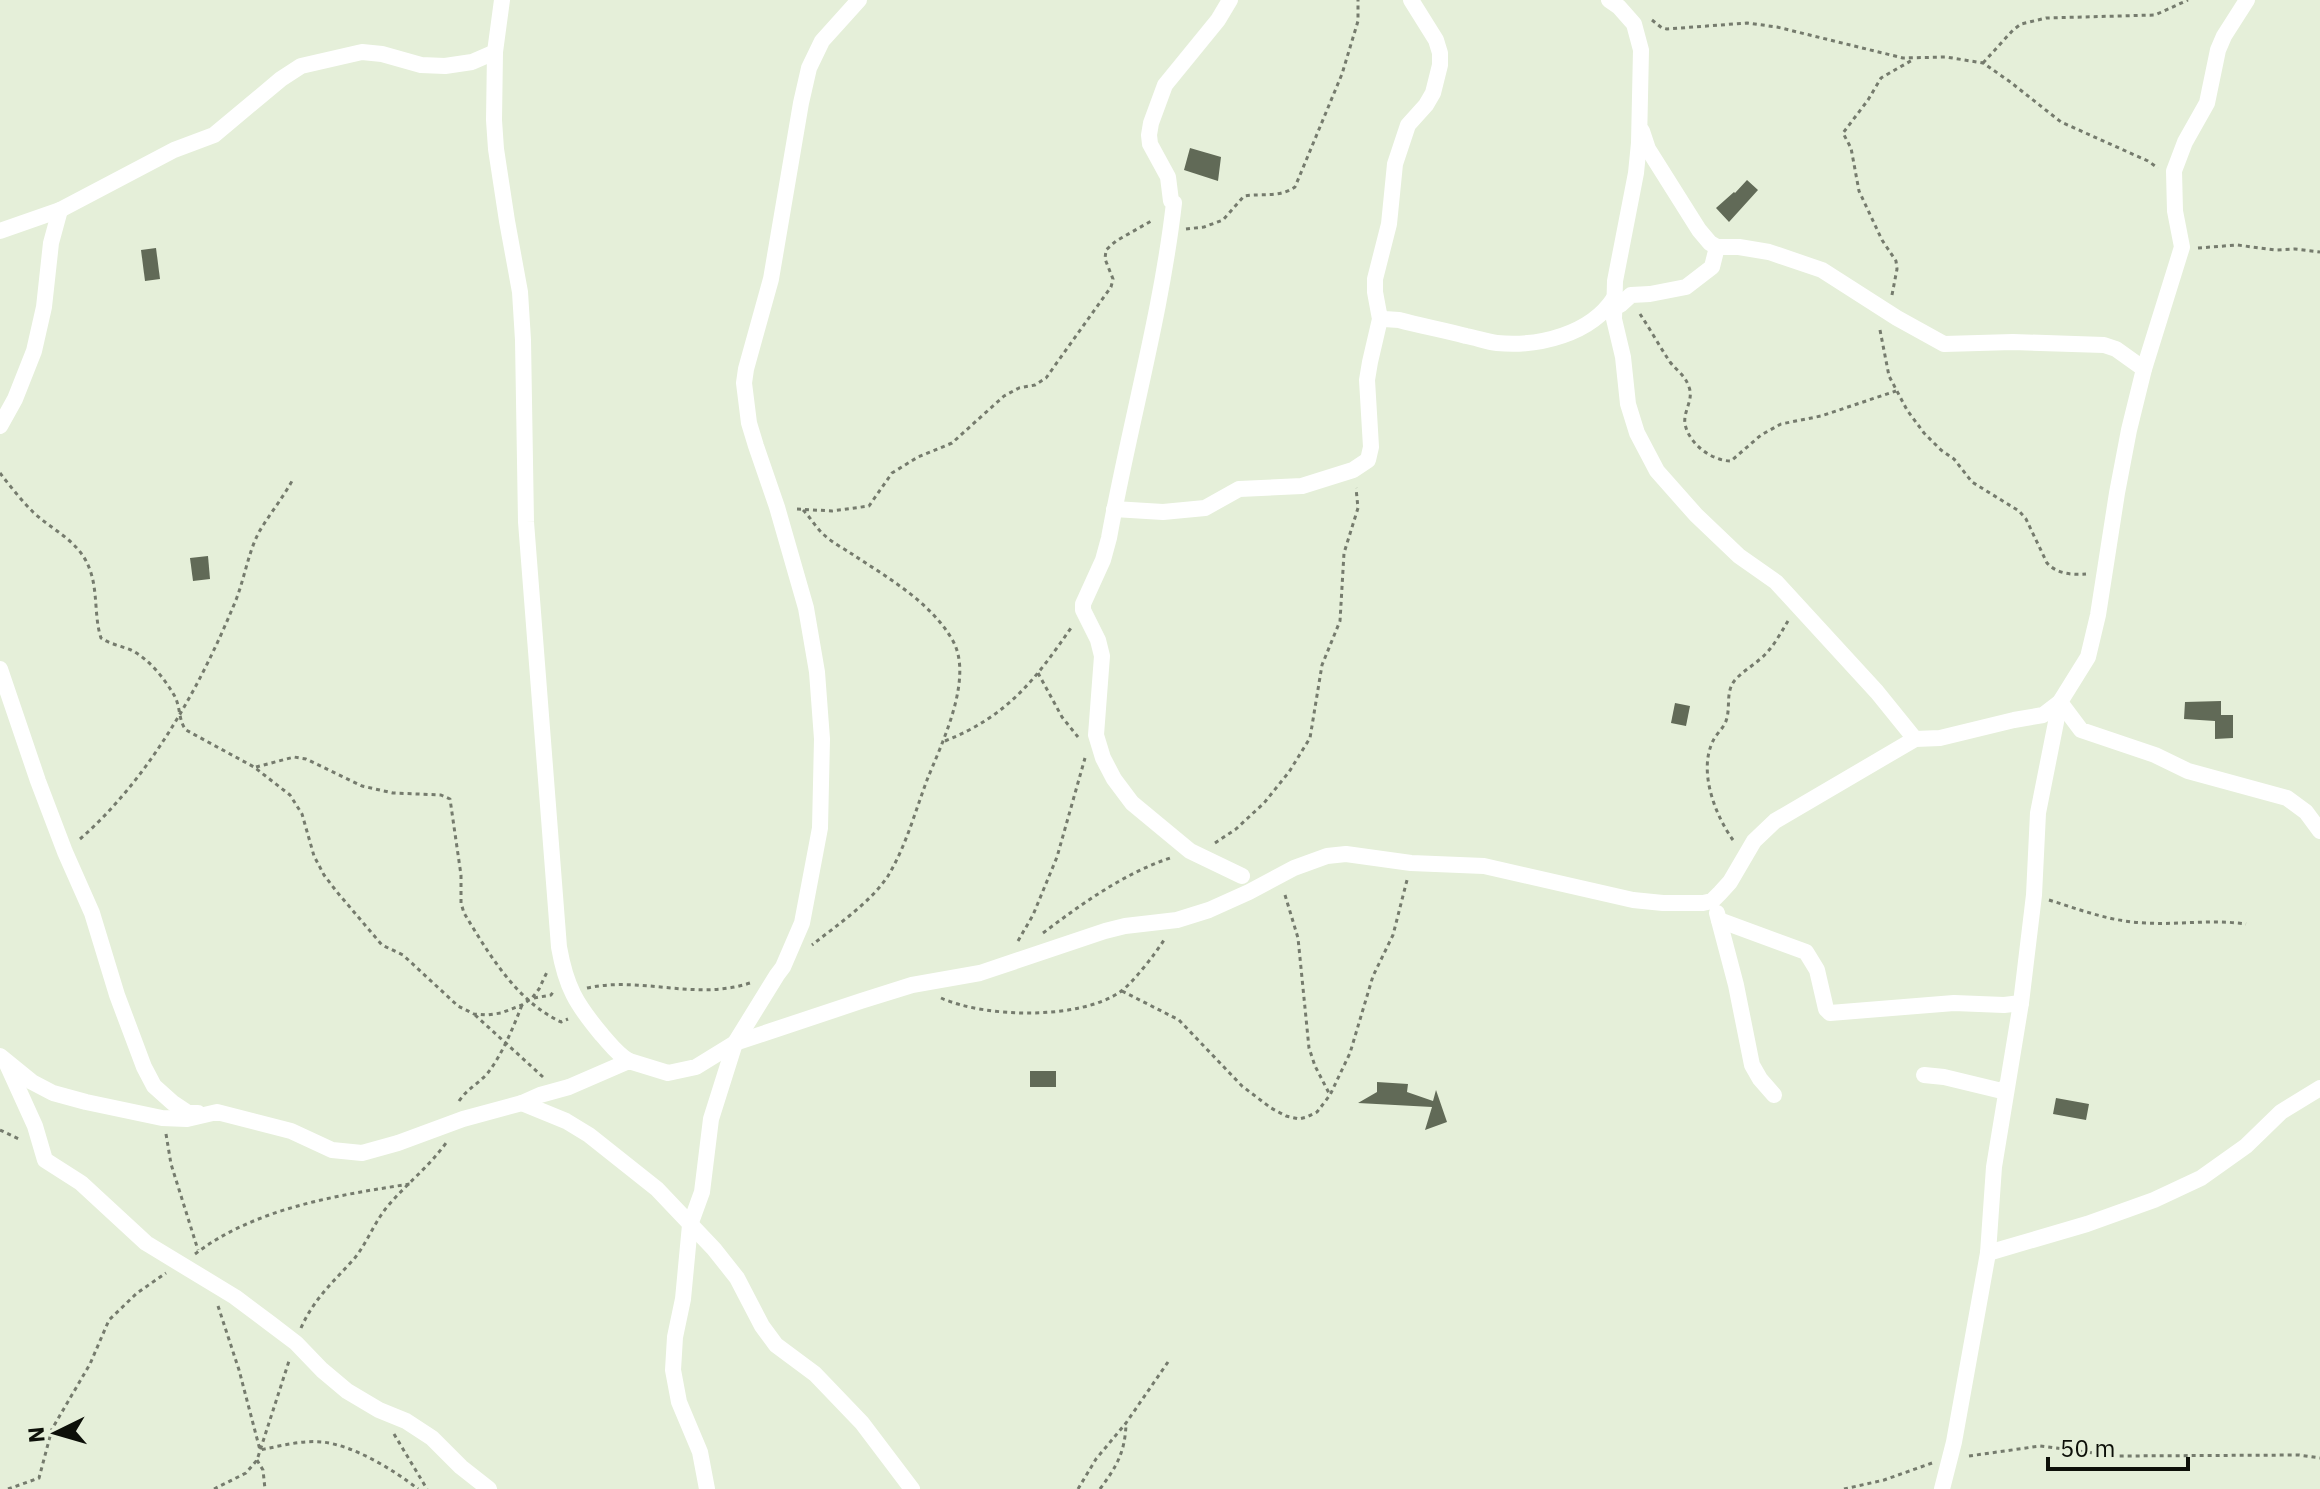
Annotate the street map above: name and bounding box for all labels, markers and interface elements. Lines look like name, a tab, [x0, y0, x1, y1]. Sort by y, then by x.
north arrow	[16, 1393, 96, 1473]
scale bar	[2048, 1421, 2188, 1471]
text: N	[20, 1426, 51, 1444]
text: 50 m	[2060, 1432, 2115, 1464]

